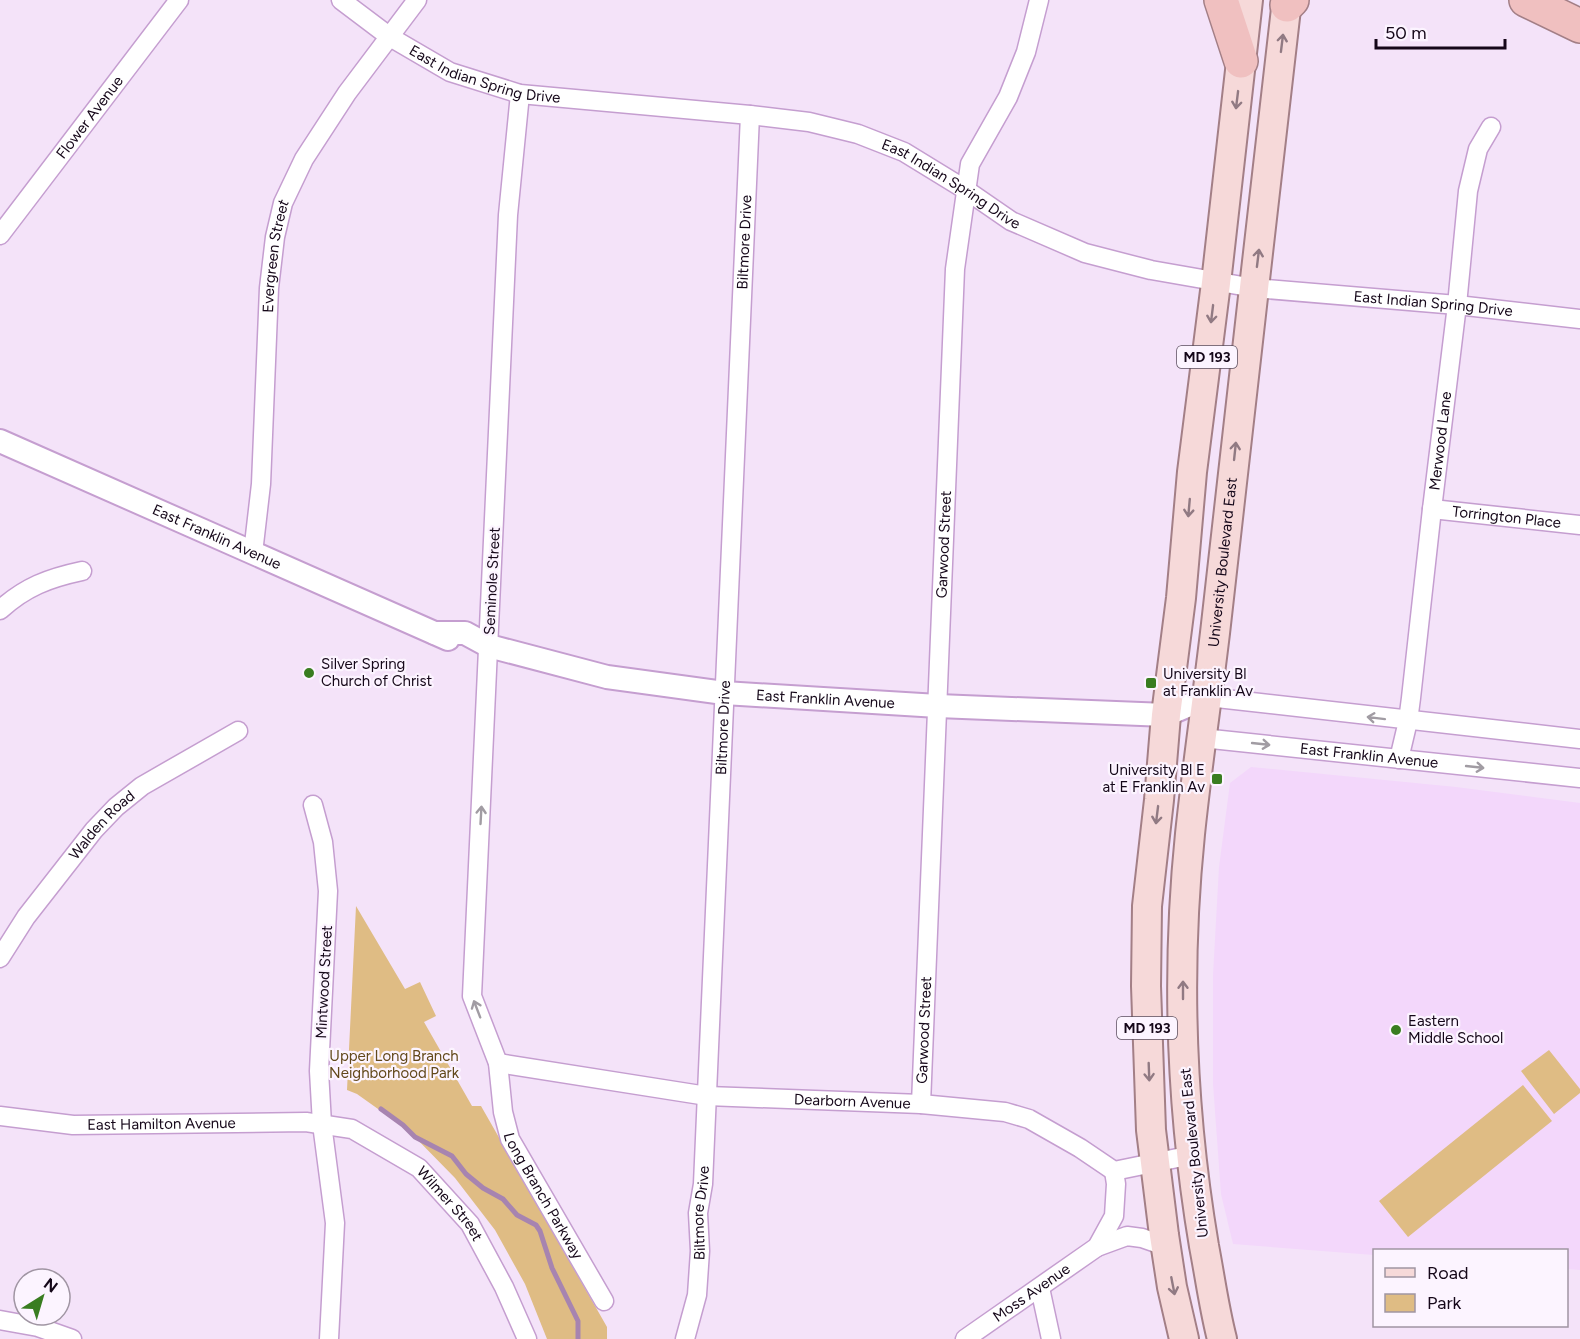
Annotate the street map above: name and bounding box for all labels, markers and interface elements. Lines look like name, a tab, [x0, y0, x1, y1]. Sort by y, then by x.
scale bar	[1376, 12, 1505, 50]
text: 50 m	[1385, 22, 1427, 44]
one-way arrow	[1277, 34, 1288, 54]
street label: East Indian Spring Drive	[406, 41, 561, 107]
street label: Flower Avenue	[52, 72, 127, 162]
one-way arrow	[1231, 89, 1242, 109]
street label: East Indian Spring Drive	[879, 135, 1023, 233]
street label: Biltmore Drive	[733, 194, 755, 290]
street label: Evergreen Street	[259, 196, 293, 313]
one-way arrow	[1252, 248, 1263, 268]
street label: East Indian Spring Drive	[1353, 287, 1514, 320]
one-way arrow	[1206, 304, 1217, 324]
road number: MD 193	[1177, 346, 1237, 368]
street label: Merwood Lane	[1425, 390, 1455, 491]
one-way arrow	[1229, 442, 1240, 462]
street label: University Boulevard East	[1204, 476, 1241, 648]
street label: Garwood Street	[933, 490, 955, 599]
one-way arrow	[1183, 498, 1194, 518]
street label: East Franklin Avenue	[150, 500, 284, 573]
street label: Torrington Place	[1451, 502, 1562, 532]
street label: Seminole Street	[480, 526, 504, 635]
place label: Silver Spring Church of Christ	[321, 655, 432, 690]
place label: University Bl at Franklin Av	[1163, 665, 1253, 700]
marker: Silver Spring Church of Christ	[302, 666, 316, 680]
marker: University Bl at Franklin Av	[1144, 676, 1158, 690]
street label: Biltmore Drive	[712, 680, 734, 775]
street label: East Franklin Avenue	[756, 686, 895, 712]
one-way arrow	[1366, 712, 1386, 723]
one-way arrow	[1250, 739, 1270, 750]
street label: East Franklin Avenue	[1299, 739, 1439, 772]
place label: University Bl E at E Franklin Av	[1102, 761, 1205, 796]
one-way arrow	[1465, 762, 1485, 773]
marker: University Bl E at E Franklin Av	[1210, 772, 1224, 786]
street label: Walden Road	[65, 787, 138, 863]
one-way arrow	[1151, 804, 1162, 824]
one-way arrow	[475, 805, 486, 825]
street label: Mintwood Street	[312, 924, 336, 1039]
street label: Garwood Street	[913, 976, 935, 1084]
one-way arrow	[1177, 980, 1189, 1000]
one-way arrow	[471, 1000, 482, 1019]
place label: Eastern Middle School	[1408, 1012, 1503, 1047]
road number: MD 193	[1117, 1017, 1177, 1039]
marker: Eastern Middle School	[1389, 1023, 1403, 1037]
park label: Upper Long Branch Neighborhood Park	[329, 1047, 460, 1082]
one-way arrow	[1144, 1061, 1155, 1081]
street label: University Boulevard East	[1176, 1067, 1212, 1239]
street label: Dearborn Avenue	[794, 1090, 911, 1113]
street label: East Hamilton Avenue	[87, 1114, 236, 1134]
street label: Long Branch Parkway	[500, 1131, 587, 1262]
street label: Wilmer Street	[413, 1163, 487, 1245]
street label: Biltmore Drive	[689, 1165, 713, 1261]
legend	[1373, 1249, 1568, 1327]
street label: Moss Avenue	[989, 1260, 1073, 1326]
text: Road	[1427, 1262, 1468, 1284]
north arrow	[12, 1267, 72, 1327]
text: N	[40, 1274, 61, 1297]
one-way arrow	[1167, 1277, 1179, 1296]
text: Park	[1427, 1292, 1462, 1314]

